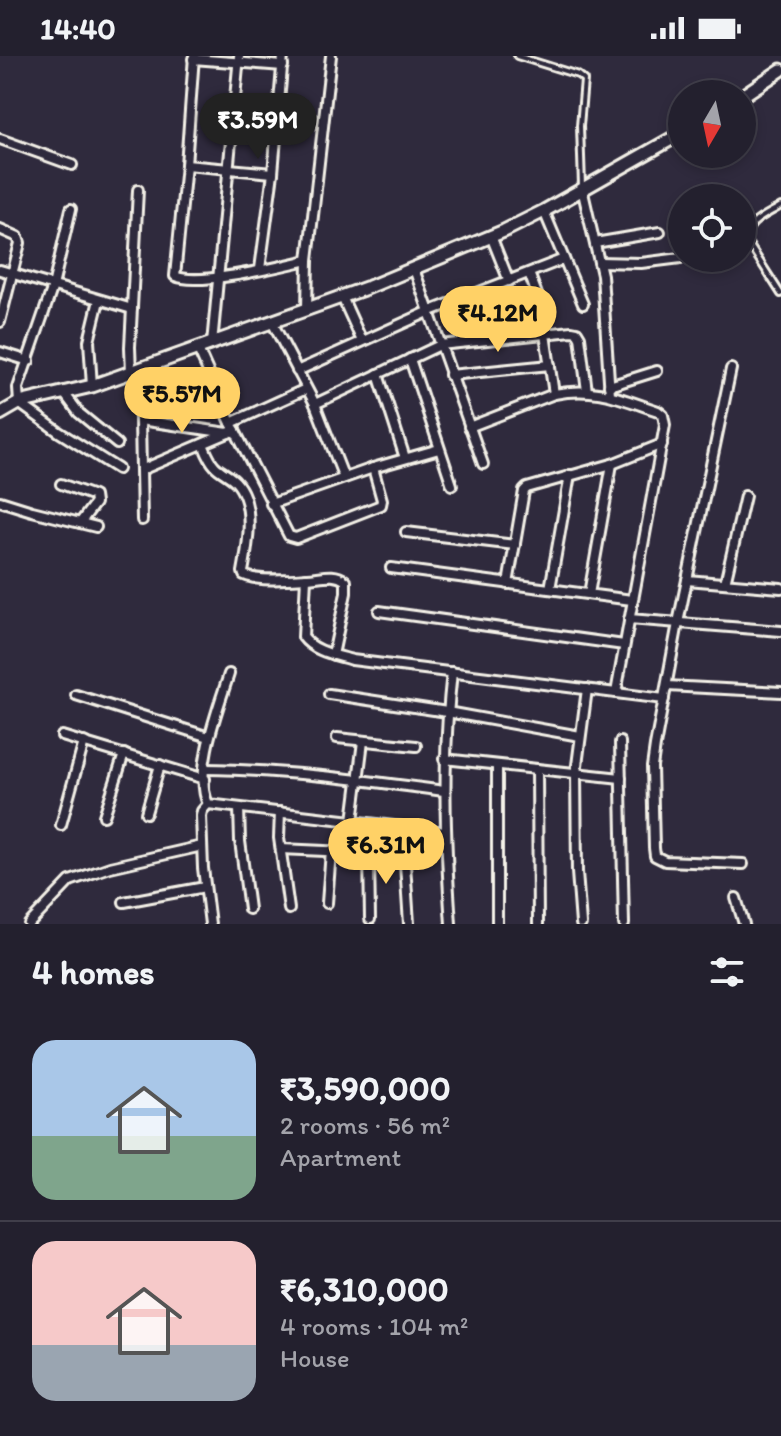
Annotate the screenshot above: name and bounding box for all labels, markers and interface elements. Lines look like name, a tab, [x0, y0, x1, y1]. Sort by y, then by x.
text: 14:40	[40, 10, 116, 47]
north arrow	[668, 80, 756, 168]
map controls	[668, 80, 756, 272]
pin: ₹3.59M	[193, 93, 323, 161]
text: ₹3.59M	[218, 103, 298, 135]
button: locate	[668, 184, 756, 272]
pin: ₹4.12M	[433, 286, 563, 354]
text: ₹4.12M	[458, 296, 538, 328]
pin: ₹5.57M	[117, 367, 247, 435]
text: ₹5.57M	[142, 377, 222, 409]
pin: ₹6.31M	[321, 818, 451, 886]
text: ₹6.31M	[346, 828, 426, 860]
icon: filters	[705, 950, 749, 994]
text: 4 homes	[32, 952, 155, 993]
text: ₹3,590,000	[280, 1068, 451, 1109]
icon: home	[96, 1072, 192, 1168]
text: 2 rooms · 56 m²	[280, 1109, 450, 1141]
text: Apartment	[280, 1141, 401, 1173]
text: ₹6,310,000	[280, 1269, 449, 1310]
icon: home	[96, 1273, 192, 1369]
text: 4 rooms · 104 m²	[280, 1310, 468, 1342]
text: House	[280, 1342, 350, 1374]

